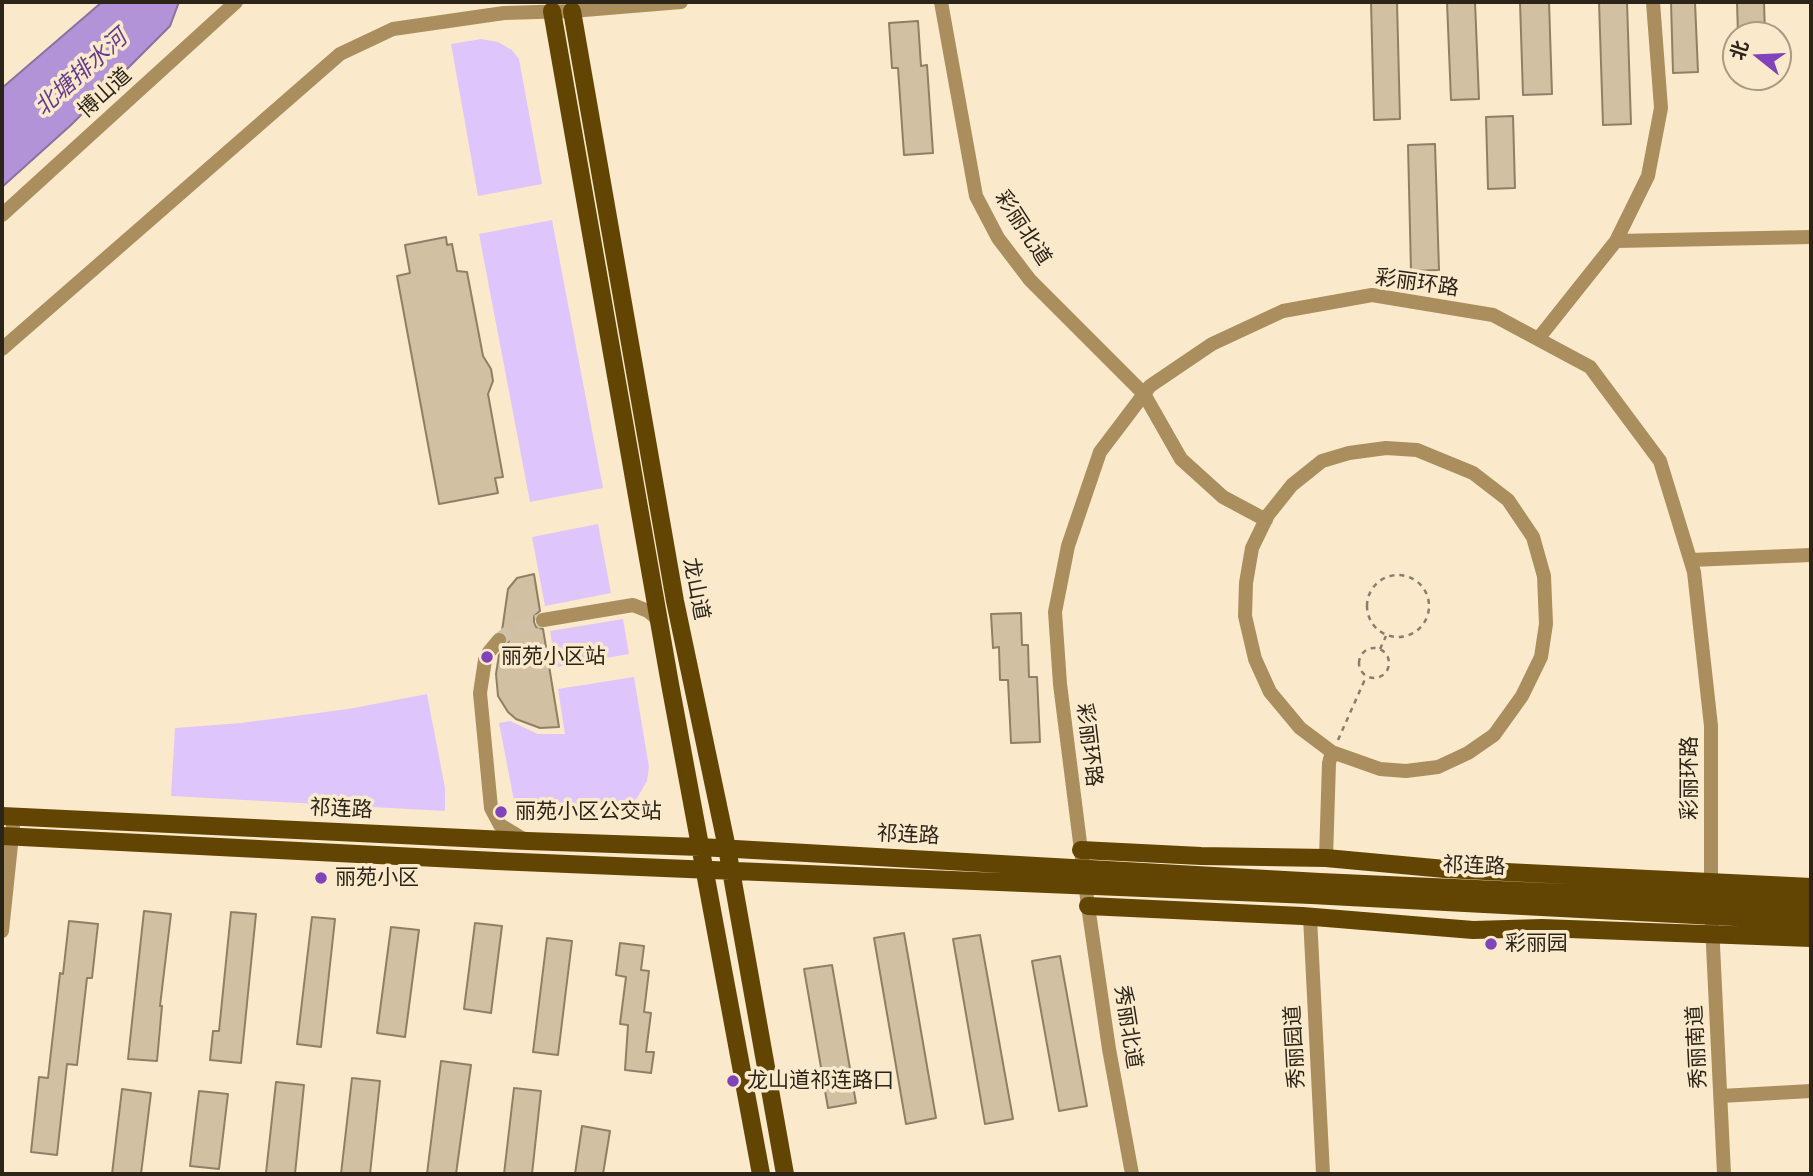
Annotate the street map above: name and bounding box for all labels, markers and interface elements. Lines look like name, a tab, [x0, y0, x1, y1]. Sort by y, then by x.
north arrow	[1722, 21, 1792, 91]
water label: 北塘排水河	[29, 24, 133, 122]
text: 北	[1725, 37, 1753, 63]
street label: 博山道	[73, 63, 137, 123]
street label: 彩丽北道	[990, 186, 1056, 270]
street label: 彩丽环路	[1374, 265, 1460, 301]
street label: 龙山道	[678, 556, 714, 622]
place label: 丽苑小区站	[501, 644, 606, 670]
marker: 丽苑小区站	[479, 649, 495, 665]
street label: 彩丽环路	[1071, 702, 1107, 788]
street label: 彩丽环路	[1677, 736, 1703, 820]
street label: 祁连路	[309, 795, 373, 823]
place label: 丽苑小区公交站	[515, 799, 662, 825]
marker: 丽苑小区公交站	[493, 804, 509, 820]
street label: 祁连路	[876, 821, 940, 849]
street label: 祁连路	[1442, 852, 1506, 880]
place label: 丽苑小区	[335, 865, 419, 891]
marker: 丽苑小区	[313, 870, 329, 886]
place label: 彩丽园	[1505, 931, 1568, 957]
marker: 彩丽园	[1483, 936, 1499, 952]
street label: 秀丽北道	[1109, 984, 1147, 1070]
street label: 秀丽园道	[1280, 1004, 1310, 1090]
street label: 秀丽南道	[1682, 1004, 1712, 1090]
place label: 龙山道祁连路口	[747, 1068, 894, 1094]
marker: 龙山道祁连路口	[725, 1073, 741, 1089]

